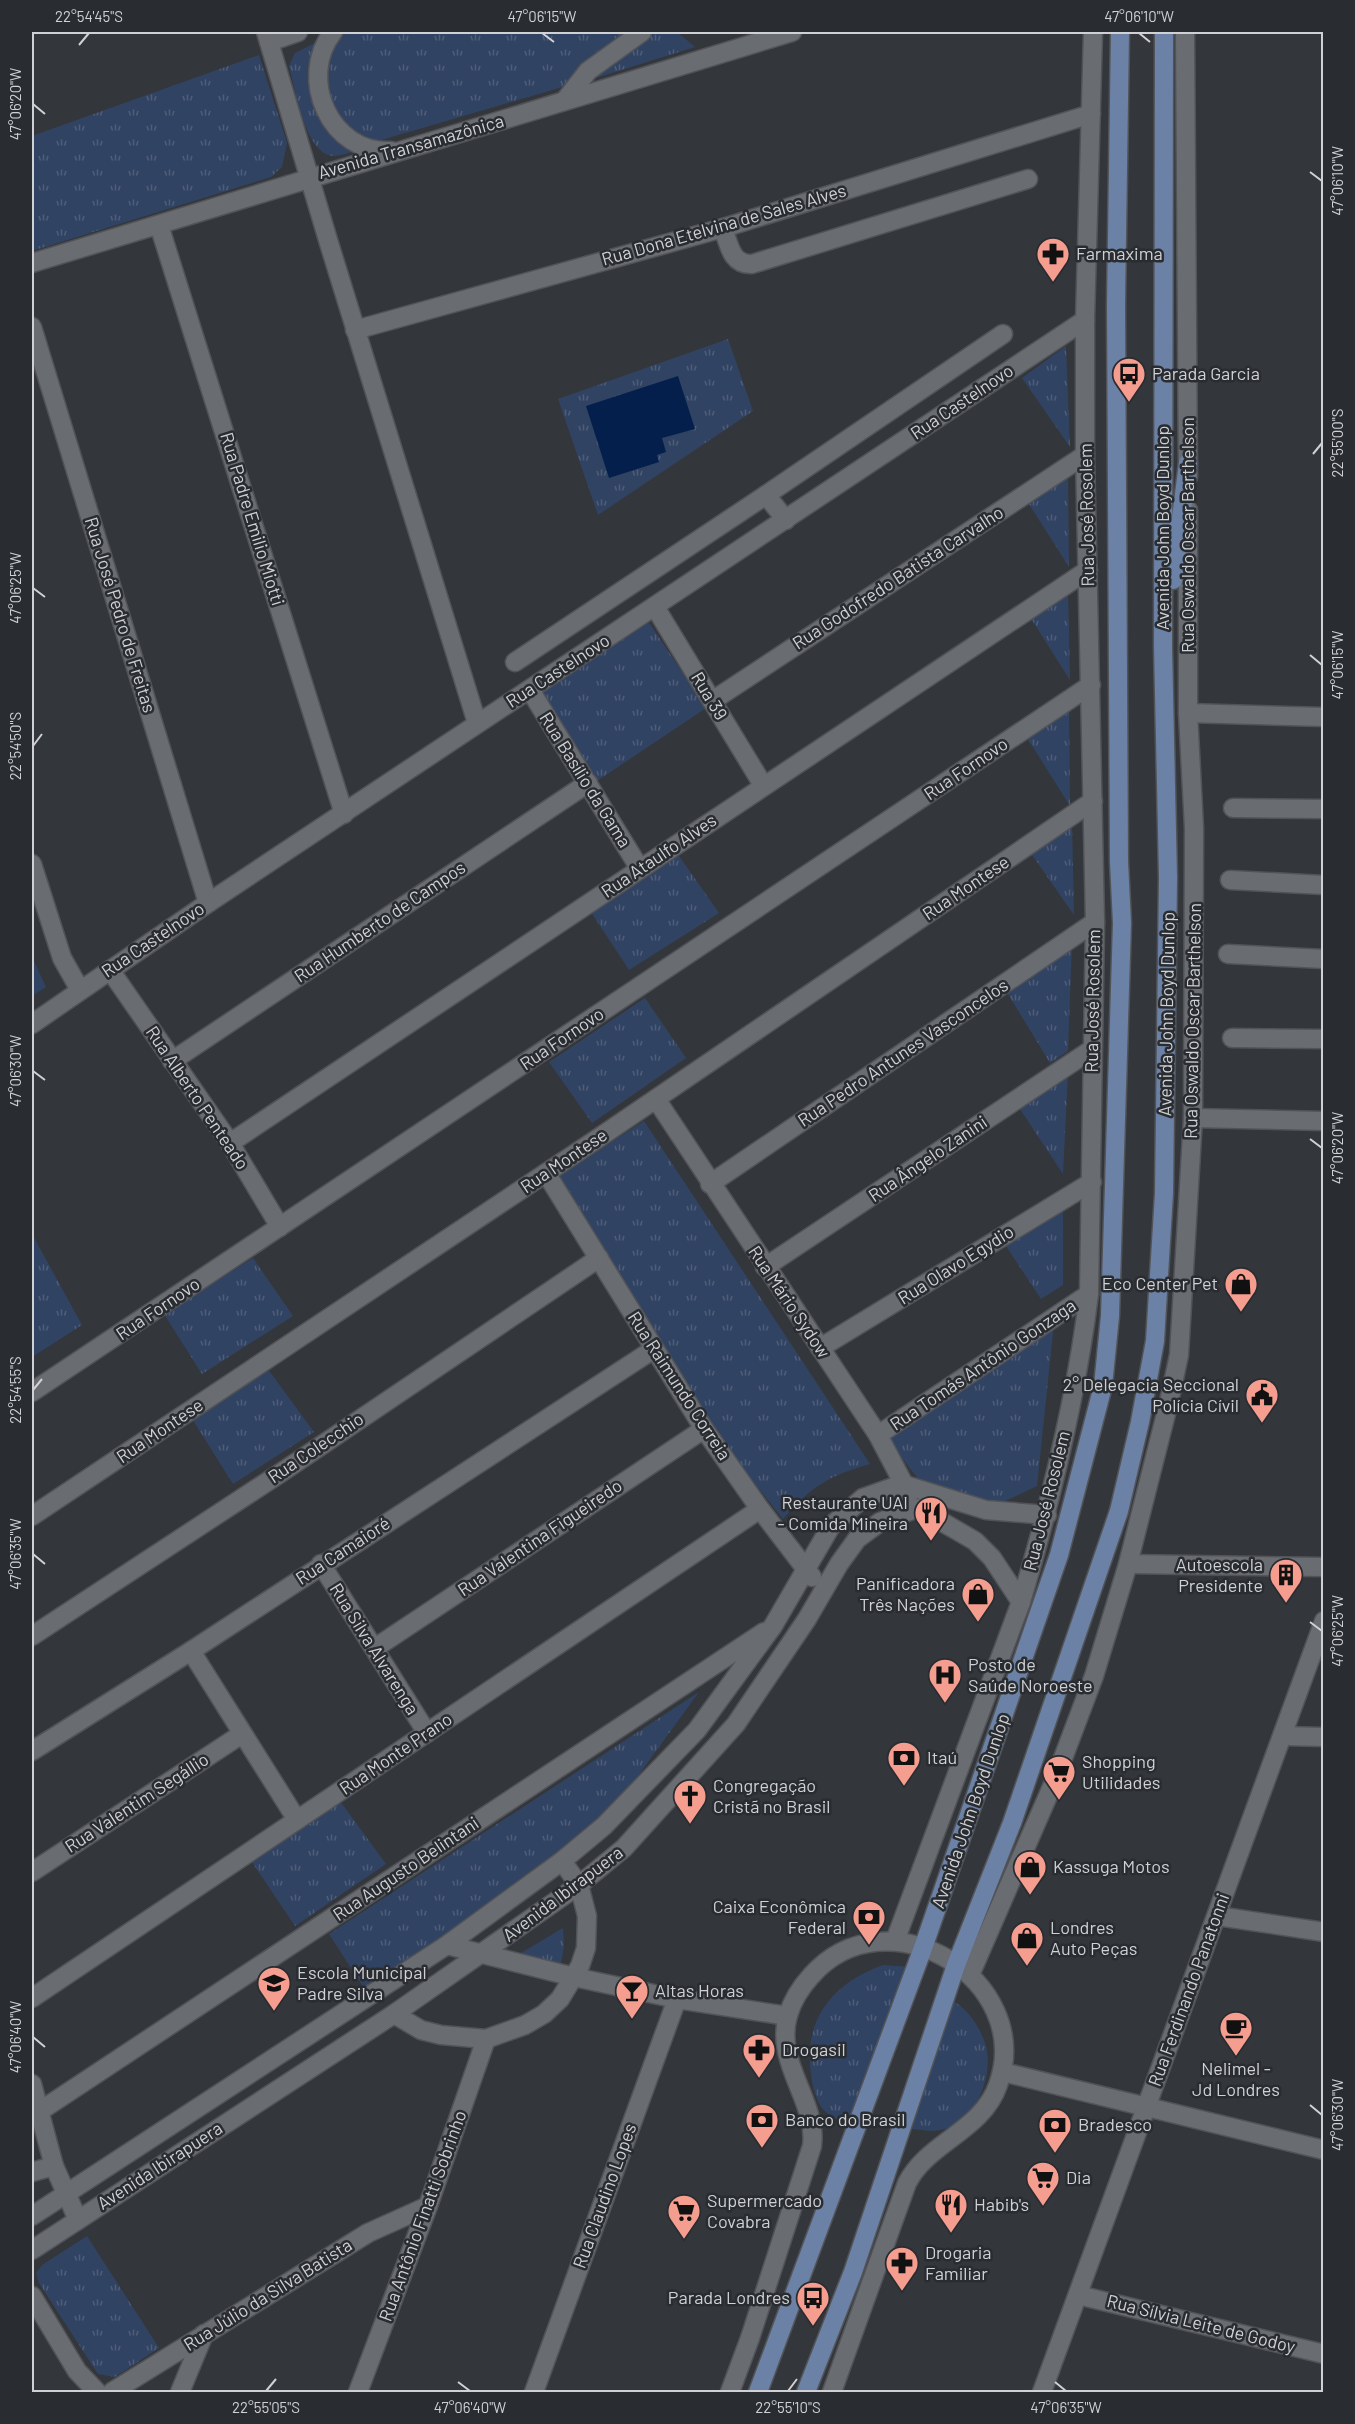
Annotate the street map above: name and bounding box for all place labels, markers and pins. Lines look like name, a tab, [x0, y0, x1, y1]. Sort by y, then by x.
pharmacy icon: Farmaxima	[1035, 236, 1071, 283]
place label: Farmaxima	[1076, 242, 1163, 264]
bus stop icon: Parada Garcia	[1111, 356, 1147, 403]
place label: Parada Garcia	[1152, 362, 1260, 384]
shop icon: Eco Center Pet	[1223, 1266, 1259, 1313]
place label: Eco Center Pet	[1102, 1272, 1218, 1294]
place label: 2° Delegacia Seccional Polícia Cívil	[1063, 1373, 1239, 1416]
public building icon: 2° Delegacia Seccional Polícia Cívil	[1244, 1377, 1280, 1424]
place label: Restaurante UAI - Comida Mineira	[778, 1491, 908, 1534]
restaurant icon: Restaurante UAI - Comida Mineira	[913, 1495, 949, 1542]
place label: Autoescola Presidente	[1176, 1553, 1263, 1596]
building icon: Autoescola Presidente	[1268, 1557, 1304, 1604]
place label: Panificadora Três Nações	[856, 1572, 955, 1615]
shop icon: Panificadora Três Nações	[960, 1576, 996, 1623]
place label: Posto de Saúde Noroeste	[968, 1653, 1093, 1696]
hospital icon: Posto de Saúde Noroeste	[927, 1657, 963, 1704]
bank icon: Itaú	[886, 1740, 922, 1787]
place label: Itaú	[927, 1746, 957, 1768]
place label: Shopping Utilidades	[1082, 1750, 1160, 1793]
supermarket icon: Shopping Utilidades	[1041, 1754, 1077, 1801]
place label: Congregação Cristã no Brasil	[713, 1774, 830, 1817]
church icon: Congregação Cristã no Brasil	[672, 1778, 708, 1825]
shop icon: Kassuga Motos	[1012, 1849, 1048, 1896]
place label: Kassuga Motos	[1053, 1855, 1170, 1877]
place label: Caixa Econômica Federal	[713, 1895, 846, 1938]
bank icon: Caixa Econômica Federal	[851, 1899, 887, 1946]
place label: Londres Auto Peças	[1050, 1916, 1137, 1959]
shop icon: Londres Auto Peças	[1009, 1920, 1045, 1967]
place label: Escola Municipal Padre Silva	[297, 1961, 427, 2004]
school or university icon: Escola Municipal Padre Silva	[256, 1965, 292, 2012]
bar icon: Altas Horas	[614, 1973, 650, 2020]
place label: Altas Horas	[655, 1979, 744, 2001]
cafe icon: Nelimel - Jd Londres	[1218, 2010, 1254, 2057]
pharmacy icon: Drogasil	[741, 2032, 777, 2079]
place label: Drogasil	[782, 2038, 846, 2060]
place label: Nelimel - Jd Londres	[1192, 2057, 1280, 2100]
bank icon: Banco do Brasil	[744, 2102, 780, 2149]
bank icon: Bradesco	[1037, 2107, 1073, 2154]
place label: Banco do Brasil	[785, 2108, 905, 2130]
place label: Bradesco	[1078, 2113, 1152, 2135]
supermarket icon: Dia	[1025, 2160, 1061, 2207]
place label: Dia	[1066, 2166, 1091, 2188]
restaurant icon: Habib's	[933, 2187, 969, 2234]
place label: Supermercado Covabra	[707, 2189, 822, 2232]
supermarket icon: Supermercado Covabra	[666, 2193, 702, 2240]
place label: Habib's	[974, 2193, 1029, 2215]
place label: Drogaria Familiar	[925, 2241, 992, 2284]
pharmacy icon: Drogaria Familiar	[884, 2245, 920, 2292]
bus stop icon: Parada Londres	[795, 2280, 831, 2327]
place label: Parada Londres	[668, 2286, 790, 2308]

